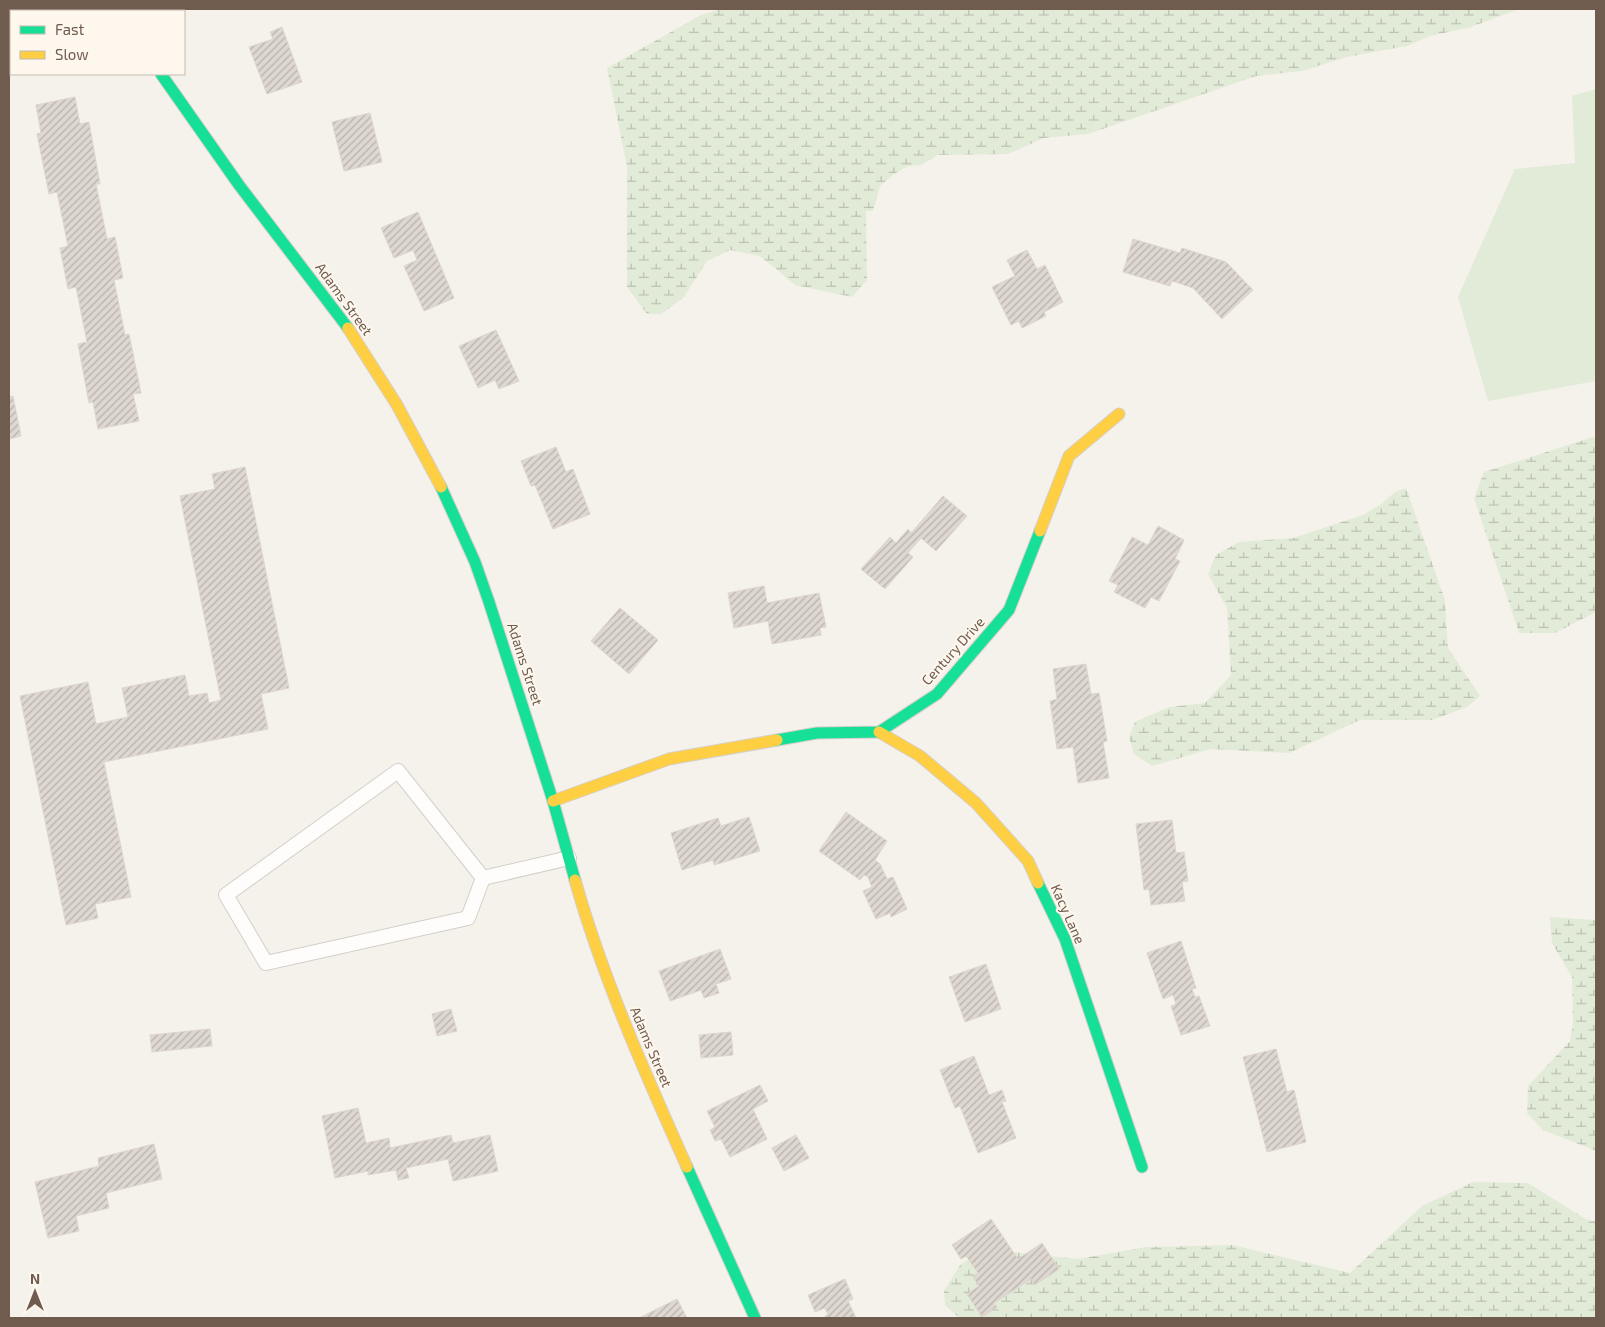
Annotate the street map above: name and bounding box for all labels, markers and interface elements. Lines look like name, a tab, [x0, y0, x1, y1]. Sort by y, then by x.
legend	[10, 10, 185, 75]
text: Fast	[55, 20, 85, 38]
text: Slow	[55, 45, 89, 63]
street label: Adams Street	[312, 259, 377, 338]
street label: Century Drive	[918, 613, 988, 688]
street label: Adams Street	[504, 620, 547, 707]
street label: Kacy Lane	[1048, 881, 1089, 946]
street label: Adams Street	[627, 1004, 676, 1090]
north arrow	[10, 1267, 60, 1317]
text: N	[30, 1270, 40, 1287]

